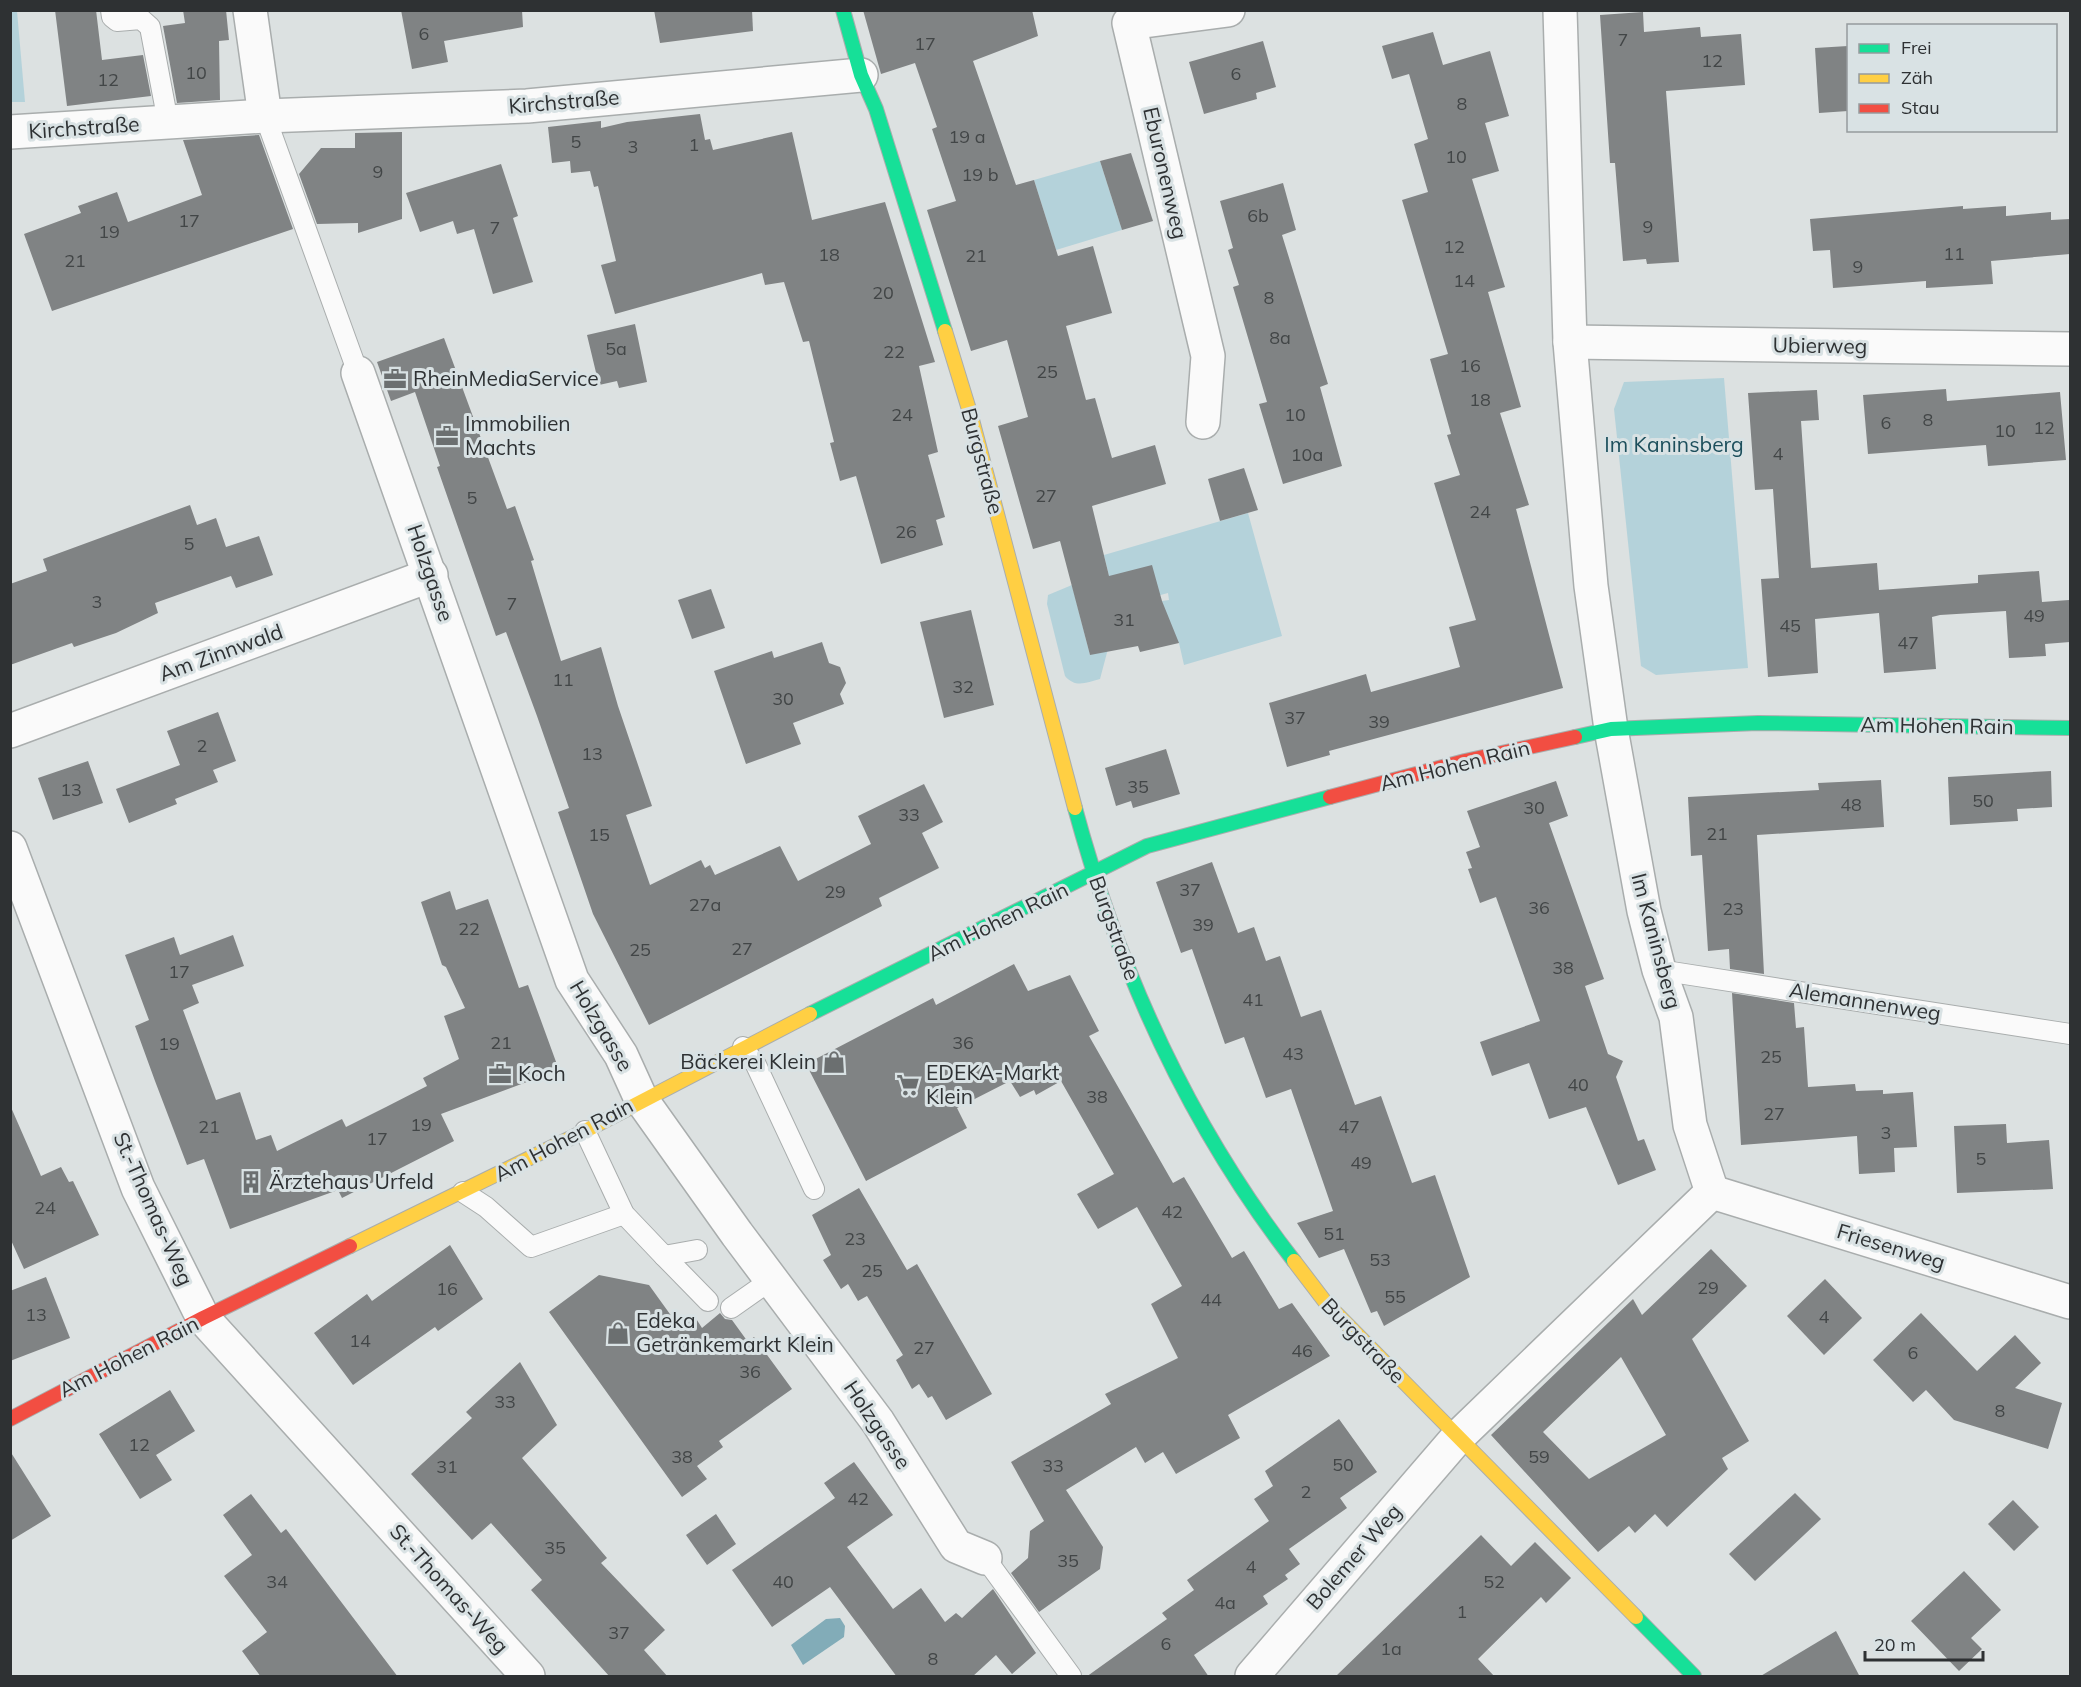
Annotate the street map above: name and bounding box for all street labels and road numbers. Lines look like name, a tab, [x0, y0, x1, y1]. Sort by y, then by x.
street label: Kirchstraße	[507, 83, 620, 119]
street label: Eburonenweg	[1138, 104, 1194, 241]
street label: Kirchstraße	[28, 110, 140, 144]
street label: Ubierweg	[1772, 331, 1868, 359]
street label: Burgstraße	[956, 405, 1010, 517]
street label: Holzgasse	[402, 521, 460, 625]
street label: Am Zinnwald	[155, 618, 286, 686]
street label: Am Hohen Rain	[1860, 711, 2014, 739]
street label: Am Hohen Rain	[1377, 734, 1532, 796]
street label: Im Kaninsberg	[1626, 870, 1688, 1011]
street label: Burgstraße	[1084, 872, 1146, 983]
street label: Am Hohen Rain	[923, 876, 1072, 966]
street label: Holzgasse	[565, 975, 639, 1076]
street label: Alemannenweg	[1787, 976, 1943, 1026]
street label: Am Hohen Rain	[490, 1092, 637, 1187]
street label: St.-Thomas-Weg	[108, 1128, 199, 1289]
street label: Friesenweg	[1834, 1217, 1949, 1275]
street label: Burgstraße	[1316, 1292, 1411, 1389]
street label: Am Hohen Rain	[54, 1310, 203, 1403]
street label: Holzgasse	[839, 1375, 917, 1474]
street label: Bolemer Weg	[1300, 1498, 1406, 1615]
street label: St.-Thomas-Weg	[385, 1518, 515, 1658]

